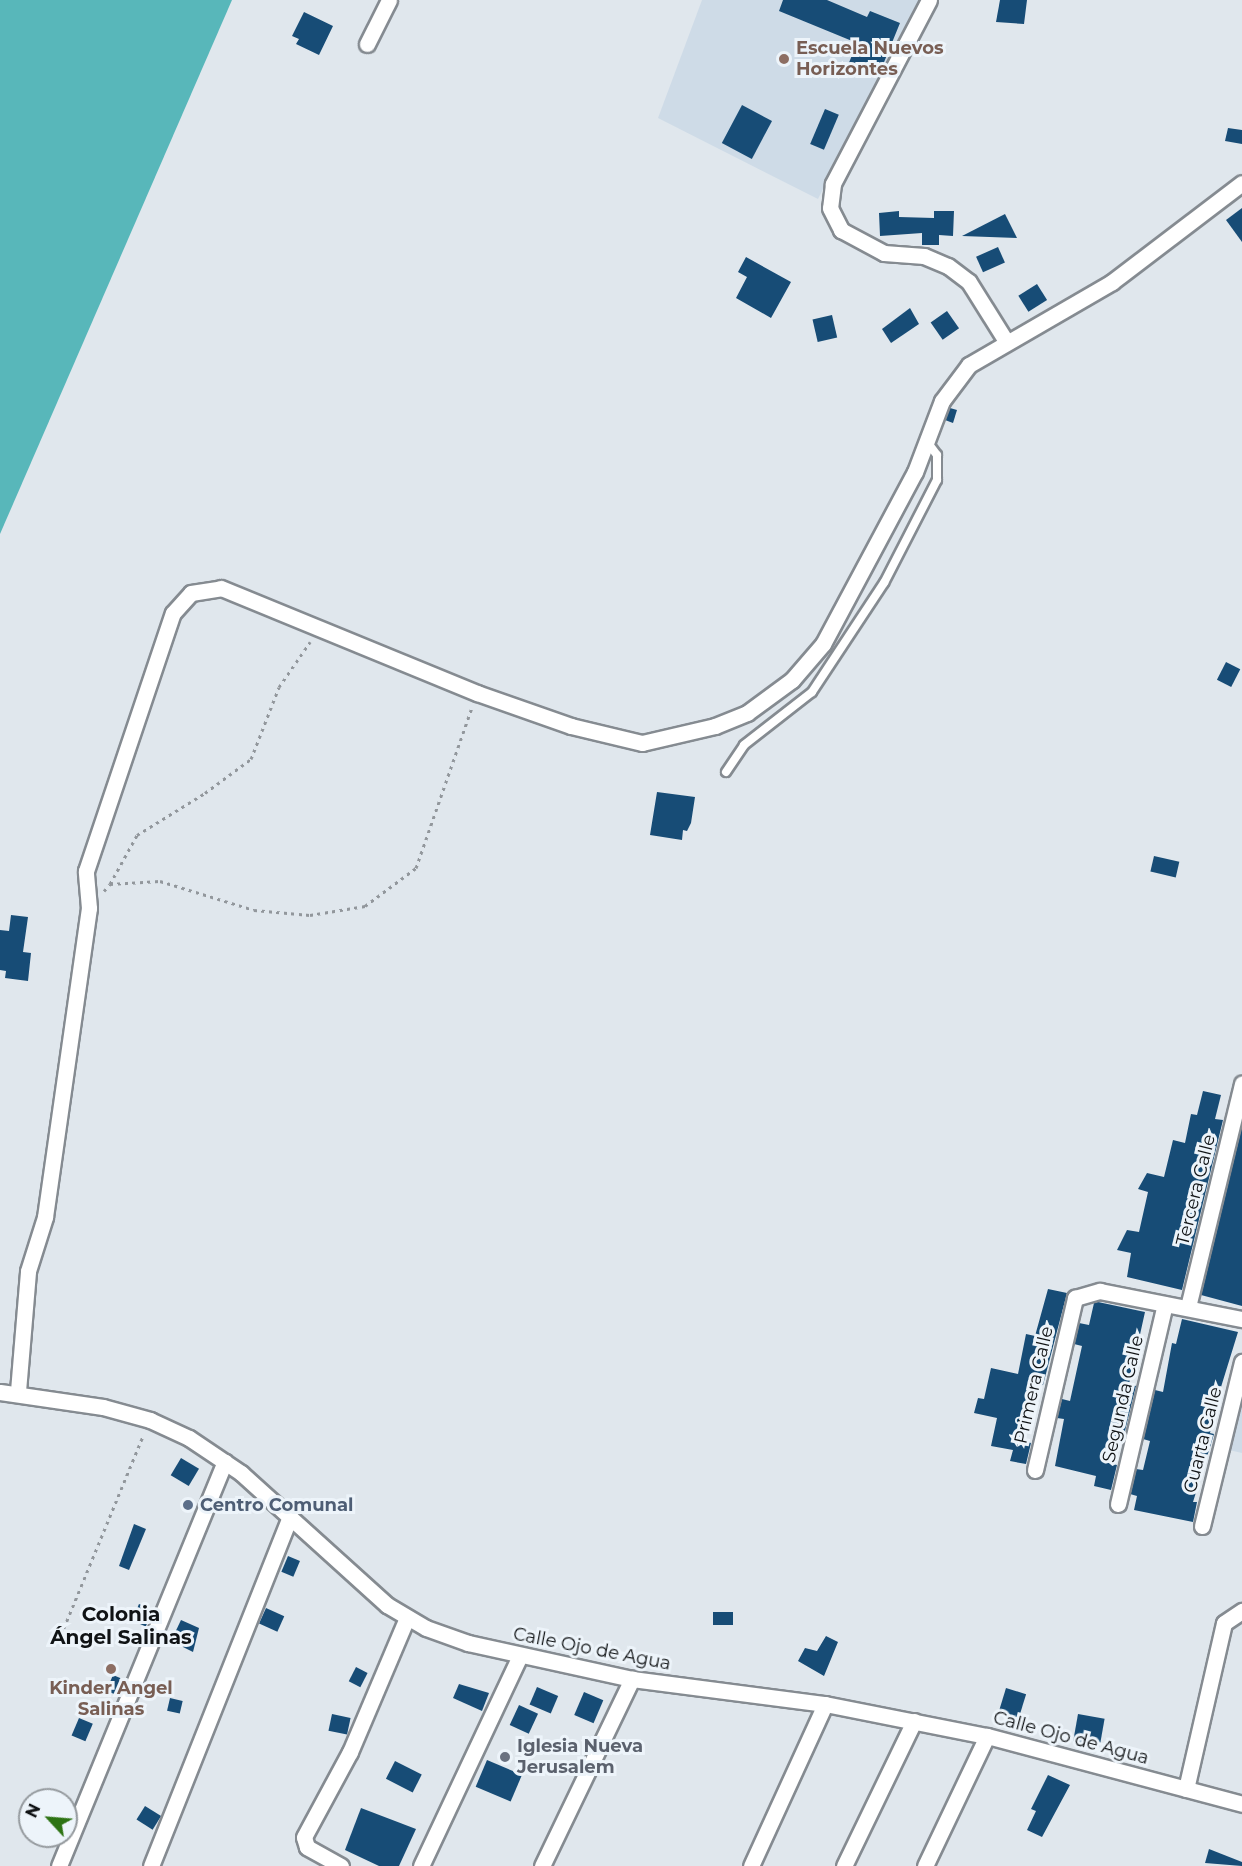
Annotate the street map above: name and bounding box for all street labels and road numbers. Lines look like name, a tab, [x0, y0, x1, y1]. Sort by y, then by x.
street label: Tercera Calle	[1172, 1132, 1220, 1248]
street label: Primera Calle	[1010, 1324, 1058, 1446]
street label: Segunda Calle	[1098, 1333, 1148, 1465]
street label: Cuarta Calle	[1179, 1385, 1227, 1495]
street label: Calle Ojo de Agua	[511, 1623, 673, 1675]
street label: Calle Ojo de Agua	[991, 1707, 1151, 1769]

